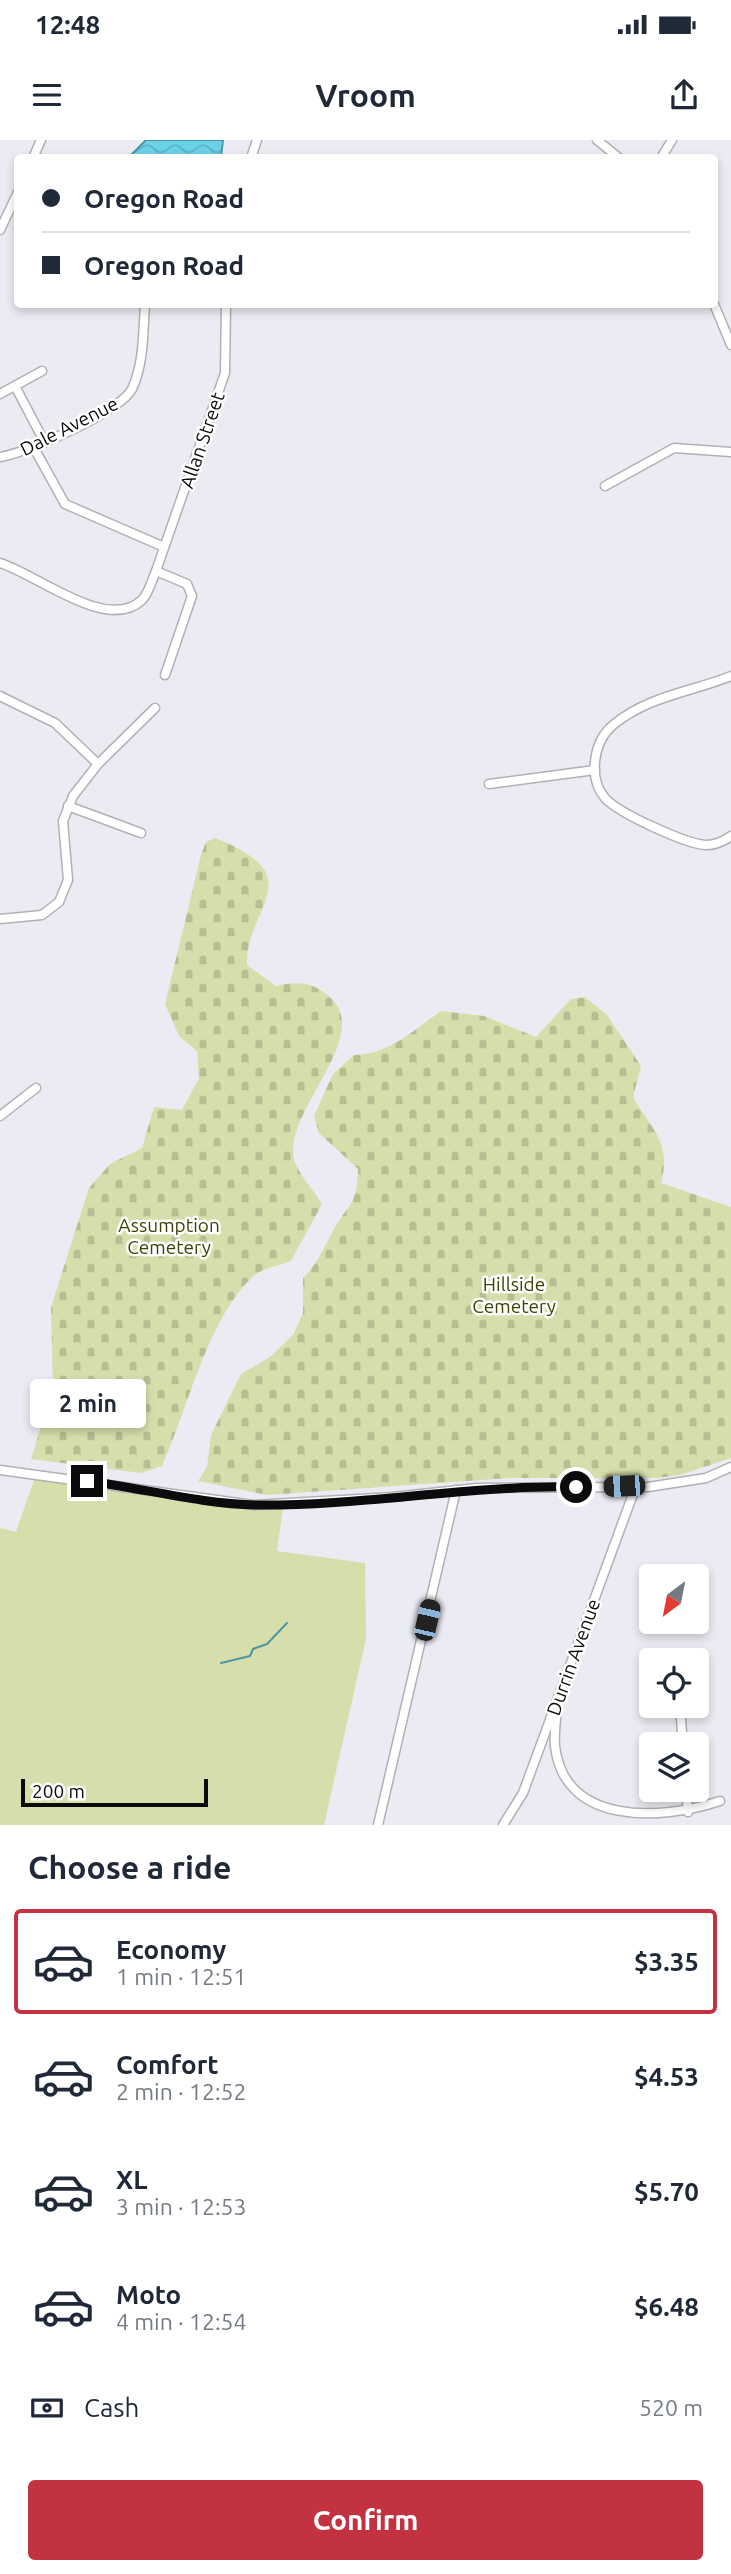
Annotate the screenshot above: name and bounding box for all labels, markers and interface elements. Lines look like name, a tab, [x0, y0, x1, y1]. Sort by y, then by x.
text: 12:48	[35, 10, 100, 39]
icon: menu	[28, 76, 66, 114]
icon: share	[665, 76, 703, 114]
text: Vroom	[315, 77, 416, 113]
text: Oregon Road	[84, 184, 244, 213]
text: Oregon Road	[84, 251, 244, 280]
street label: Allan Street	[175, 388, 229, 491]
street label: Dale Avenue	[16, 392, 122, 460]
park label: Assumption Cemetery	[118, 1214, 220, 1258]
park label: Hillside Cemetery	[472, 1273, 556, 1317]
callout: 2 min	[29, 1380, 145, 1428]
text: 2 min	[59, 1391, 117, 1416]
route end	[71, 1465, 103, 1497]
route start	[560, 1471, 592, 1503]
car	[603, 1475, 646, 1497]
north arrow	[639, 1564, 709, 1634]
map controls	[639, 1564, 709, 1802]
street label: Durrin Avenue	[542, 1596, 604, 1718]
car	[413, 1597, 442, 1643]
button: locate	[639, 1648, 709, 1718]
button: layers	[639, 1732, 709, 1802]
scale bar	[21, 1776, 208, 1808]
text: 200 m	[32, 1780, 85, 1802]
text: Choose a ride	[28, 1849, 231, 1885]
icon: car	[32, 1930, 95, 1993]
text: Economy	[116, 1935, 226, 1964]
text: $3.35	[634, 1947, 699, 1976]
text: 1 min · 12:51	[116, 1964, 247, 1989]
icon: car	[32, 2045, 95, 2108]
text: Comfort	[116, 2050, 219, 2079]
text: $4.53	[634, 2062, 699, 2091]
text: 2 min · 12:52	[116, 2079, 247, 2104]
icon: car	[32, 2160, 95, 2223]
text: XL	[116, 2165, 147, 2194]
text: $5.70	[634, 2177, 699, 2206]
text: 3 min · 12:53	[116, 2194, 247, 2219]
icon: car	[32, 2275, 95, 2338]
text: Moto	[116, 2280, 181, 2309]
text: $6.48	[634, 2292, 699, 2321]
text: 4 min · 12:54	[116, 2309, 247, 2334]
icon: cash	[28, 2389, 66, 2427]
text: Cash	[84, 2393, 139, 2422]
text: 520 m	[639, 2395, 703, 2420]
button: Confirm	[28, 2480, 703, 2560]

